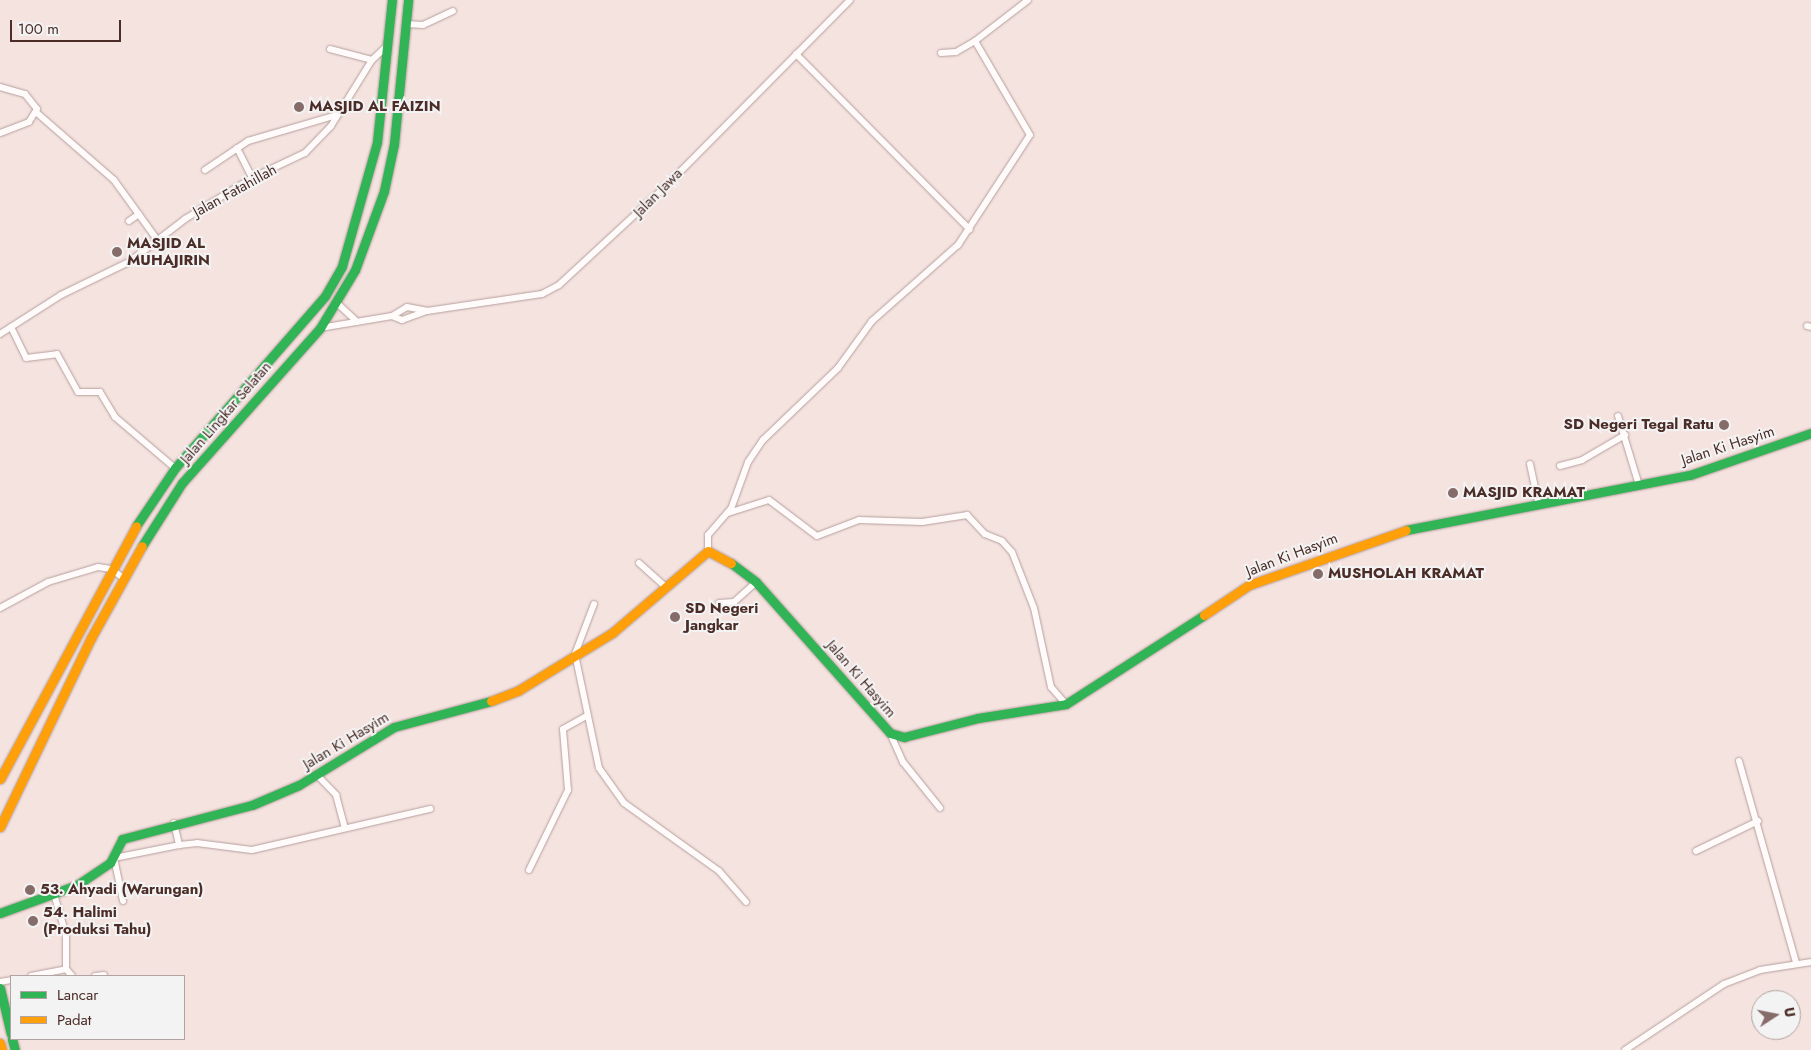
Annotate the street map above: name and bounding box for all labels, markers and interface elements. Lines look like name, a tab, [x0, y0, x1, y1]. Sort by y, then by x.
scale bar	[12, 10, 124, 42]
text: 100 m	[18, 18, 59, 40]
place label: MASJID AL FAIZIN	[309, 98, 441, 116]
marker: MASJID AL FAIZIN	[293, 101, 305, 113]
street label: Jalan Fatahillah	[190, 161, 280, 221]
street label: Jalan Jawa	[630, 165, 686, 221]
place label: MASJID AL MUHAJIRIN	[127, 234, 210, 269]
marker: MASJID AL MUHAJIRIN	[111, 246, 123, 258]
street label: Jalan Lingkar Selatan	[177, 358, 275, 468]
place label: SD Negeri Tegal Ratu	[1564, 416, 1714, 434]
marker: SD Negeri Tegal Ratu	[1718, 419, 1730, 431]
street label: Jalan Ki Hasyim	[1679, 422, 1777, 470]
place label: MASJID KRAMAT	[1463, 484, 1585, 502]
marker: MASJID KRAMAT	[1447, 487, 1459, 499]
street label: Jalan Ki Hasyim	[1244, 529, 1340, 581]
place label: MUSHOLAH KRAMAT	[1328, 565, 1484, 583]
marker: MUSHOLAH KRAMAT	[1312, 568, 1324, 580]
place label: SD Negeri Jangkar	[685, 599, 758, 634]
marker: SD Negeri Jangkar	[669, 611, 681, 623]
street label: Jalan Ki Hasyim	[822, 637, 900, 721]
street label: Jalan Ki Hasyim	[300, 708, 392, 774]
place label: 53. Ahyadi (Warungan)	[40, 881, 203, 899]
marker: 53. Ahyadi (Warungan)	[24, 884, 36, 896]
place label: 54. Halimi (Produksi Tahu)	[43, 903, 151, 938]
marker: 54. Halimi (Produksi Tahu)	[27, 915, 39, 927]
legend	[10, 975, 185, 1040]
text: Lancar	[57, 984, 98, 1006]
north arrow	[1751, 990, 1801, 1040]
text: U	[1779, 1006, 1800, 1019]
text: Padat	[57, 1009, 91, 1031]

